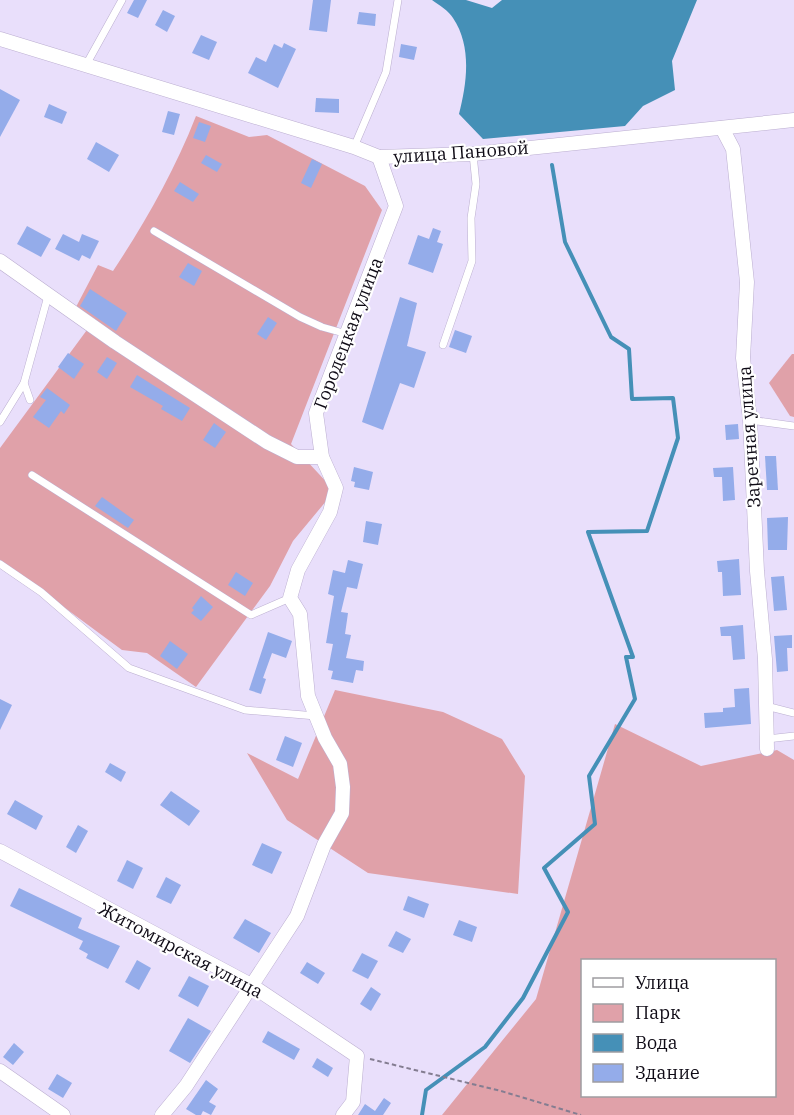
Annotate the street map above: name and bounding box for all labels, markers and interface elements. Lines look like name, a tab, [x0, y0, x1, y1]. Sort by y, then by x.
street label: улица Пановой	[393, 136, 529, 168]
street label: Городецкая улица	[308, 254, 388, 412]
street label: Заречная улица	[733, 365, 765, 509]
street label: Житомирская улица	[95, 897, 267, 1003]
legend	[581, 959, 776, 1097]
text: Улица	[635, 971, 690, 994]
text: Парк	[635, 1001, 681, 1024]
text: Вода	[635, 1031, 678, 1054]
text: Здание	[635, 1061, 700, 1084]

